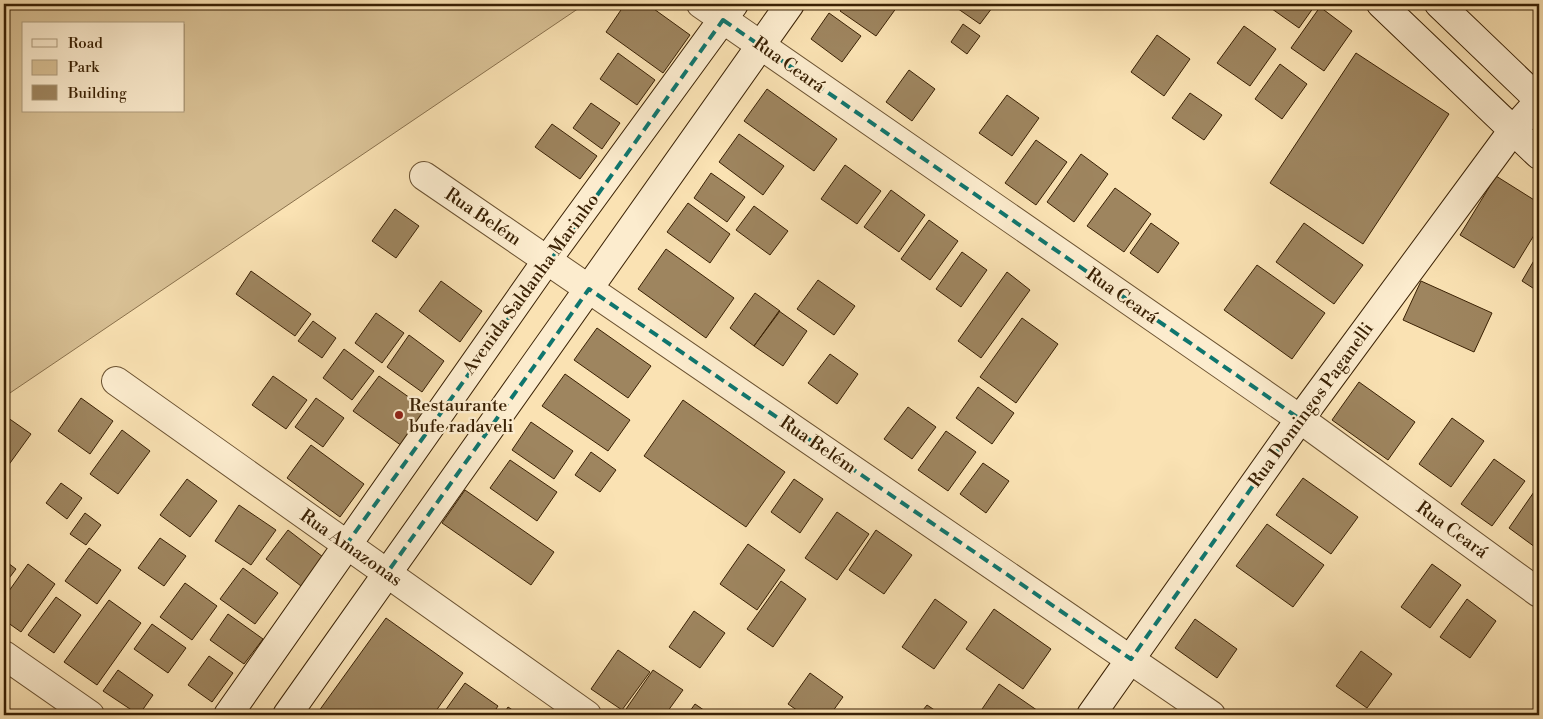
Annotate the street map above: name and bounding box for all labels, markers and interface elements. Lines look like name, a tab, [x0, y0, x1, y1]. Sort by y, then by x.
legend	[22, 22, 185, 112]
street label: Rua Ceará	[748, 32, 830, 99]
text: Road	[68, 34, 103, 53]
text: Park	[68, 58, 100, 77]
text: Building	[67, 84, 127, 103]
street label: Rua Belém	[440, 183, 526, 251]
street label: Avenida Saldanha Marinho	[457, 189, 604, 380]
street label: Rua Ceará	[1081, 263, 1163, 330]
street label: Rua Domingos Paganelli	[1243, 318, 1379, 492]
place label: Restaurante bufe radaveli	[409, 394, 514, 438]
marker: Restaurante bufe radaveli	[393, 409, 405, 421]
street label: Rua Belém	[775, 411, 861, 479]
street label: Rua Ceará	[1412, 496, 1493, 564]
street label: Rua Amazonas	[296, 504, 407, 592]

